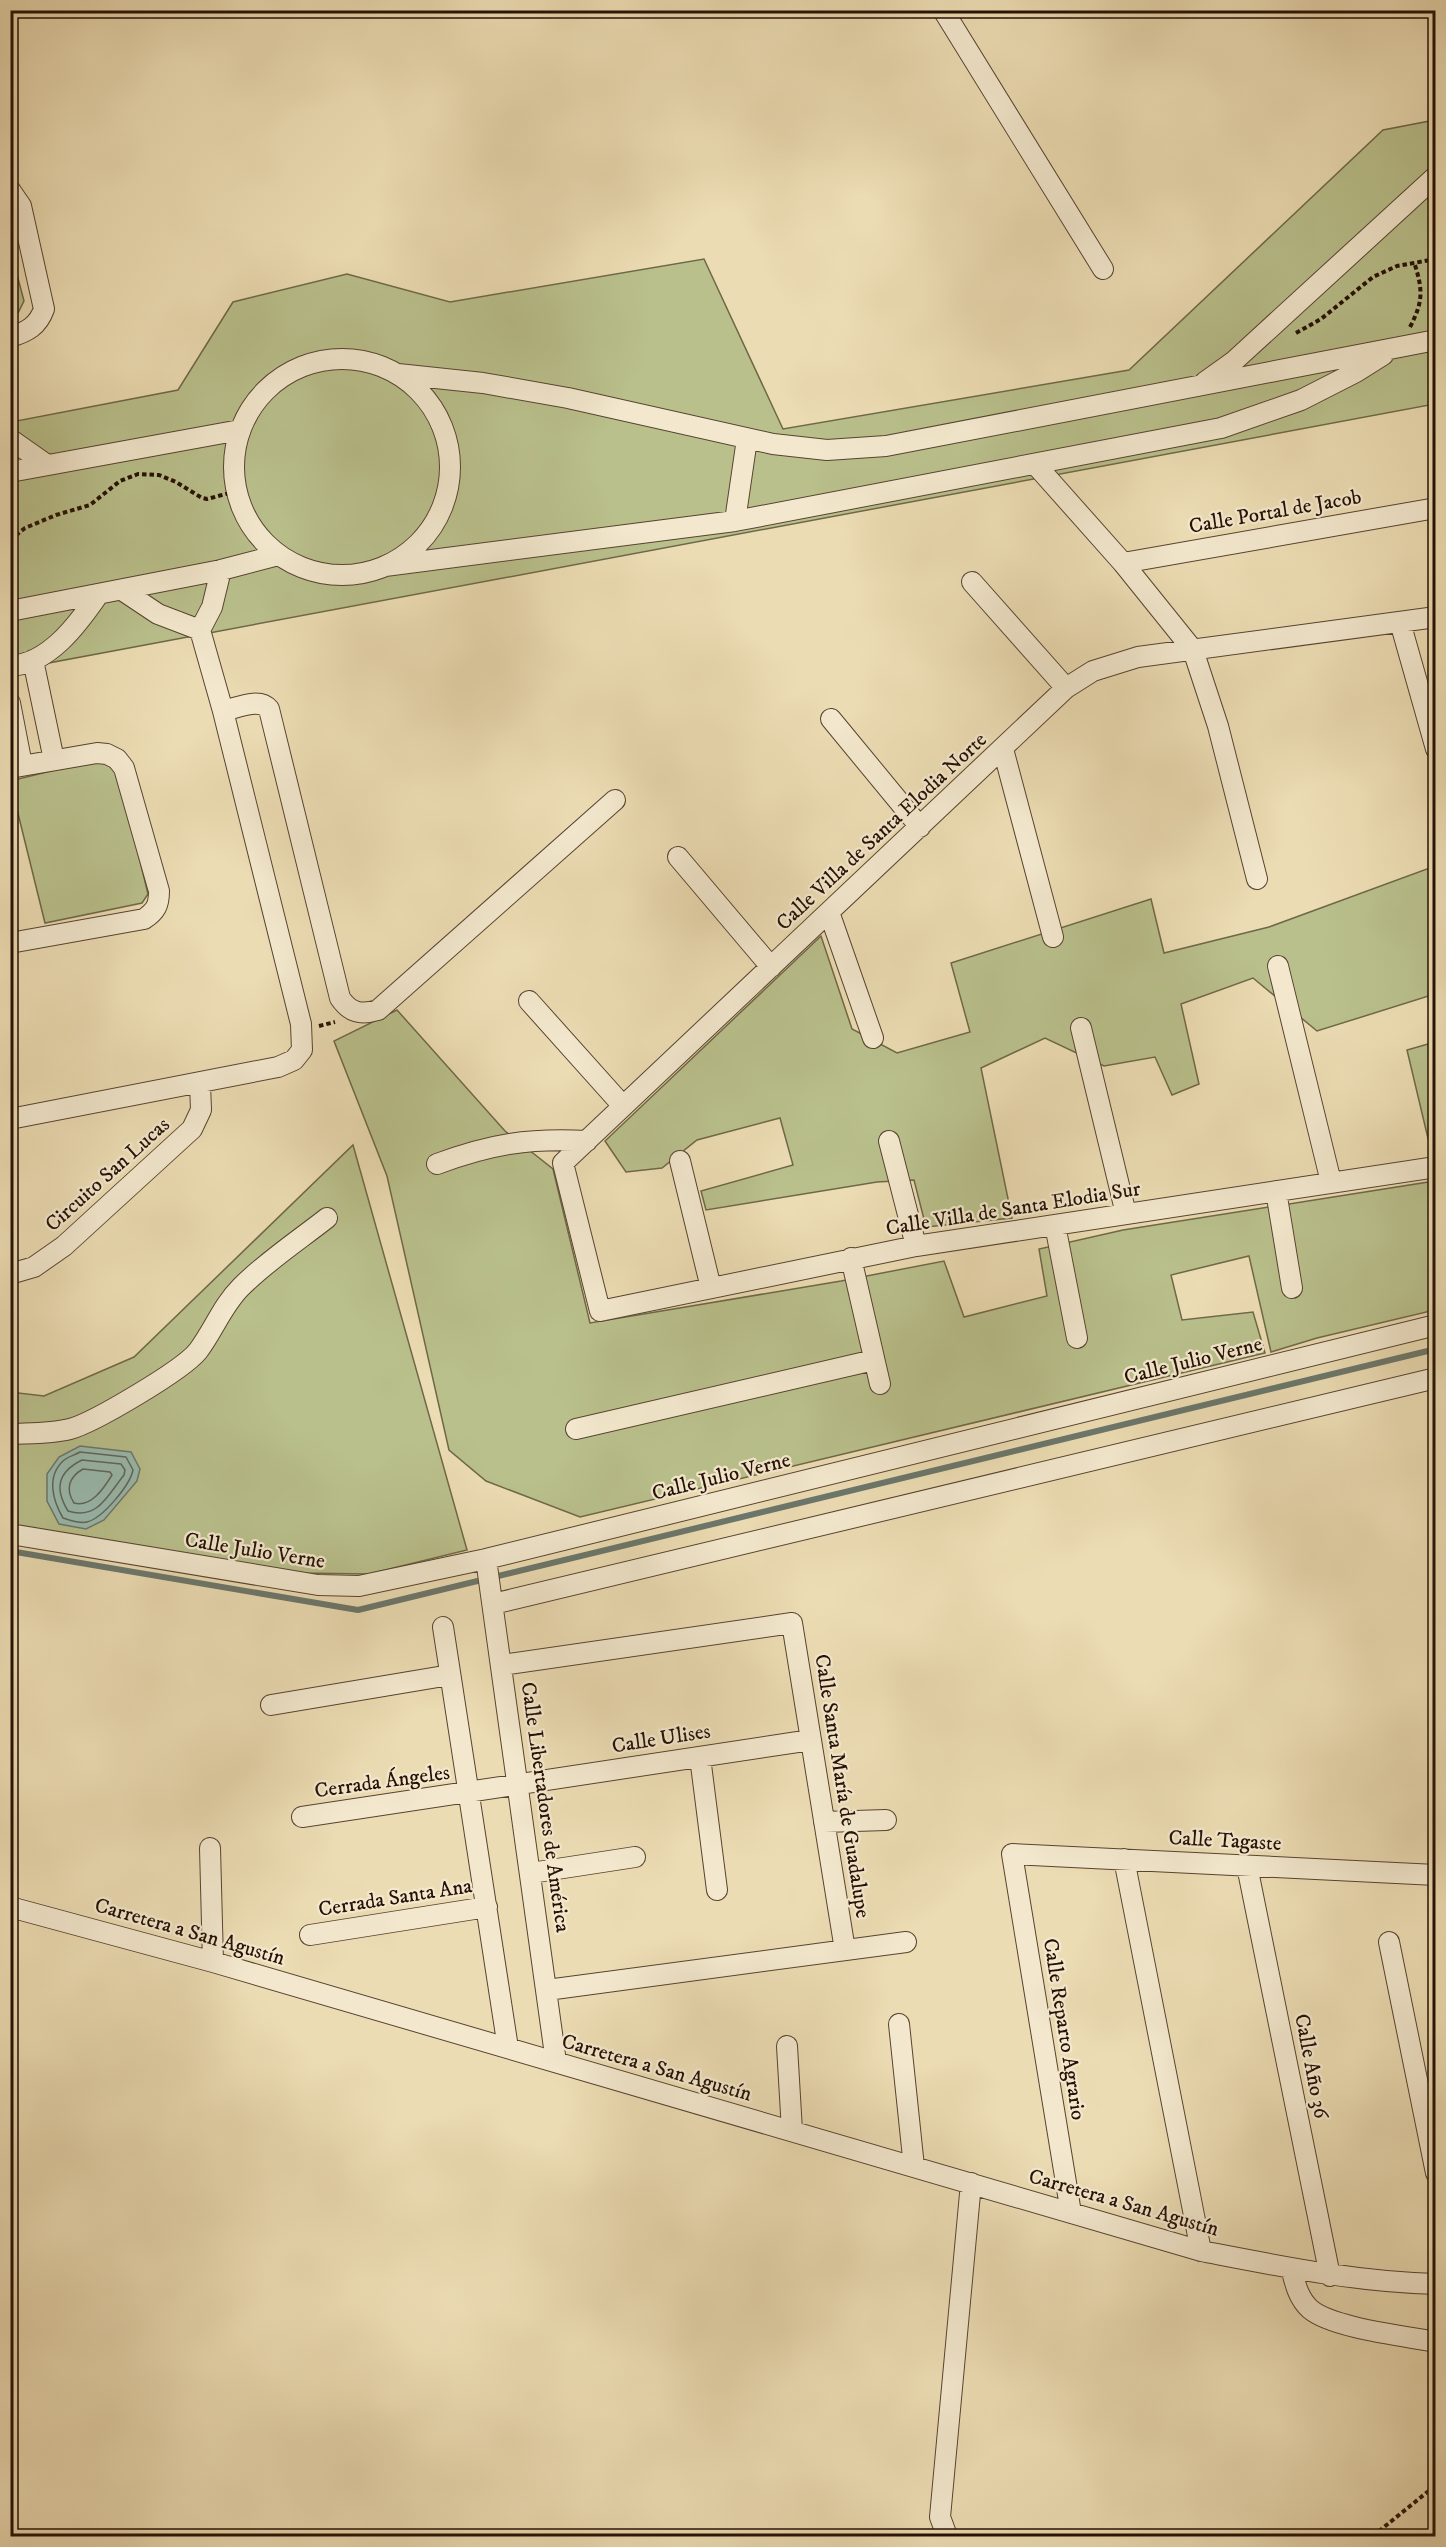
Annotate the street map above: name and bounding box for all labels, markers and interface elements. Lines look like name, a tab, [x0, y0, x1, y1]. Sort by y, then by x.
street label: Calle Portal de Jacob	[1187, 484, 1363, 540]
street label: Calle Villa de Santa Elodia Norte	[771, 727, 993, 936]
street label: Circuito San Lucas	[40, 1112, 175, 1237]
street label: Calle Villa de Santa Elodia Sur	[884, 1176, 1142, 1242]
street label: Calle Julio Verne	[1121, 1331, 1265, 1391]
street label: Calle Julio Verne	[649, 1447, 793, 1507]
street label: Calle Julio Verne	[183, 1527, 327, 1575]
street label: Calle Santa María de Guadalupe	[808, 1652, 876, 1920]
street label: Calle Libertadores de América	[515, 1680, 575, 1934]
street label: Calle Ulises	[610, 1718, 712, 1760]
street label: Cerrada Ángeles	[313, 1758, 451, 1804]
street label: Calle Tagaste	[1168, 1825, 1282, 1857]
street label: Cerrada Santa Ana	[316, 1873, 474, 1923]
street label: Carretera a San Agustín	[92, 1892, 288, 1972]
street label: Calle Reparto Agrario	[1037, 1936, 1091, 2122]
street label: Calle Año 36	[1288, 2011, 1334, 2122]
street label: Carretera a San Agustín	[559, 2028, 755, 2108]
street label: Carretera a San Agustín	[1026, 2163, 1222, 2243]

